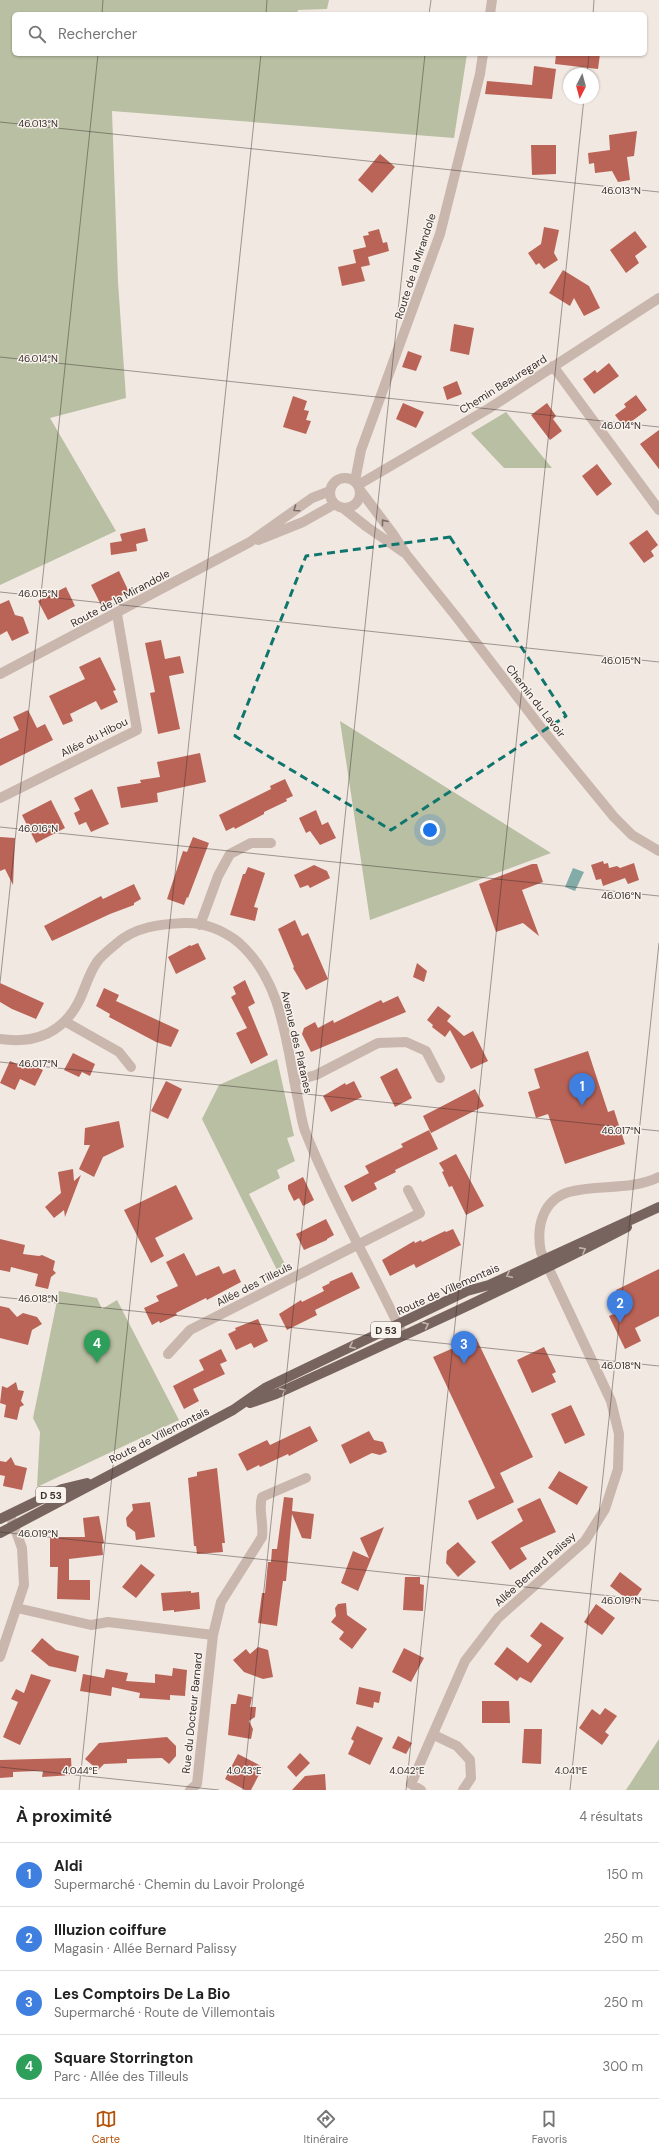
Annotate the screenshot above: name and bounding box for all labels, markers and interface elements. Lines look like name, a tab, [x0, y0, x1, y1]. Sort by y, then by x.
search box	[12, 12, 647, 56]
icon: search	[26, 23, 48, 45]
text: Rechercher	[58, 24, 137, 44]
north arrow	[563, 68, 599, 104]
text: 46.013°N	[18, 117, 58, 130]
text: 46.013°N	[601, 184, 641, 197]
street label: Route de la Mirandole	[391, 211, 439, 321]
street label: Chemin Beauregard	[457, 351, 549, 417]
text: 46.014°N	[18, 352, 58, 365]
text: 46.014°N	[601, 419, 641, 432]
one-way arrow	[293, 504, 300, 511]
one-way arrow	[382, 519, 389, 526]
street label: Route de la Mirandole	[68, 566, 172, 630]
text: 46.015°N	[18, 587, 58, 600]
text: 46.015°N	[601, 654, 641, 667]
street label: Chemin du Lavoir	[503, 662, 569, 740]
street label: Allée du Hibou	[58, 714, 130, 760]
your location	[420, 820, 440, 840]
text: 46.016°N	[18, 822, 58, 835]
text: 46.016°N	[601, 889, 641, 902]
street label: Avenue des Platanes	[278, 989, 316, 1095]
text: 46.017°N	[18, 1057, 58, 1070]
pin: 1	[569, 1073, 595, 1106]
text: 46.017°N	[601, 1124, 641, 1137]
one-way arrow	[579, 1247, 586, 1255]
street label: Allée des Tilleuls	[214, 1259, 294, 1309]
street label: Route de Villemontais	[395, 1260, 501, 1318]
one-way arrow	[505, 1270, 513, 1278]
pin: 2	[607, 1290, 633, 1323]
text: 46.018°N	[18, 1292, 58, 1305]
road number: D 53	[371, 1322, 401, 1338]
one-way arrow	[422, 1322, 430, 1330]
pin: 4	[84, 1330, 110, 1363]
pin: 3	[451, 1331, 477, 1364]
one-way arrow	[349, 1341, 357, 1349]
text: 46.018°N	[601, 1359, 641, 1372]
one-way arrow	[279, 1387, 286, 1395]
street label: Route de Villemontais	[107, 1404, 211, 1466]
road number: D 53	[36, 1487, 66, 1503]
text: 46.019°N	[18, 1527, 58, 1540]
street label: Allée Bernard Palissy	[491, 1529, 579, 1609]
text: 46.019°N	[601, 1594, 641, 1607]
street label: Rue du Docteur Barnard	[179, 1652, 205, 1774]
text: 4.044°E	[62, 1764, 98, 1777]
text: 4.043°E	[226, 1764, 262, 1777]
text: 4.042°E	[389, 1764, 425, 1777]
text: 4.041°E	[555, 1764, 588, 1777]
text: À proximité	[16, 1805, 112, 1827]
text: 4 résultats	[579, 1808, 643, 1825]
text: Aldi	[54, 1856, 83, 1876]
text: 1	[27, 1866, 31, 1883]
text: 150 m	[607, 1866, 643, 1883]
text: Supermarché · Chemin du Lavoir Prolongé	[54, 1876, 305, 1893]
text: Illuzion coiffure	[54, 1920, 167, 1940]
text: 2	[25, 1930, 33, 1947]
text: 250 m	[604, 1930, 643, 1947]
text: Magasin · Allée Bernard Palissy	[54, 1940, 237, 1957]
text: Les Comptoirs De La Bio	[54, 1984, 230, 2004]
text: 3	[25, 1994, 33, 2011]
text: 250 m	[604, 1994, 643, 2011]
text: Supermarché · Route de Villemontais	[54, 2004, 275, 2021]
text: Square Storrington	[54, 2048, 193, 2068]
text: 4	[25, 2058, 33, 2075]
text: 300 m	[602, 2058, 643, 2075]
text: Parc · Allée des Tilleuls	[54, 2068, 188, 2085]
tab: Carte	[92, 2108, 120, 2146]
tab: Itinéraire	[303, 2108, 348, 2146]
tab: Favoris	[532, 2108, 567, 2146]

